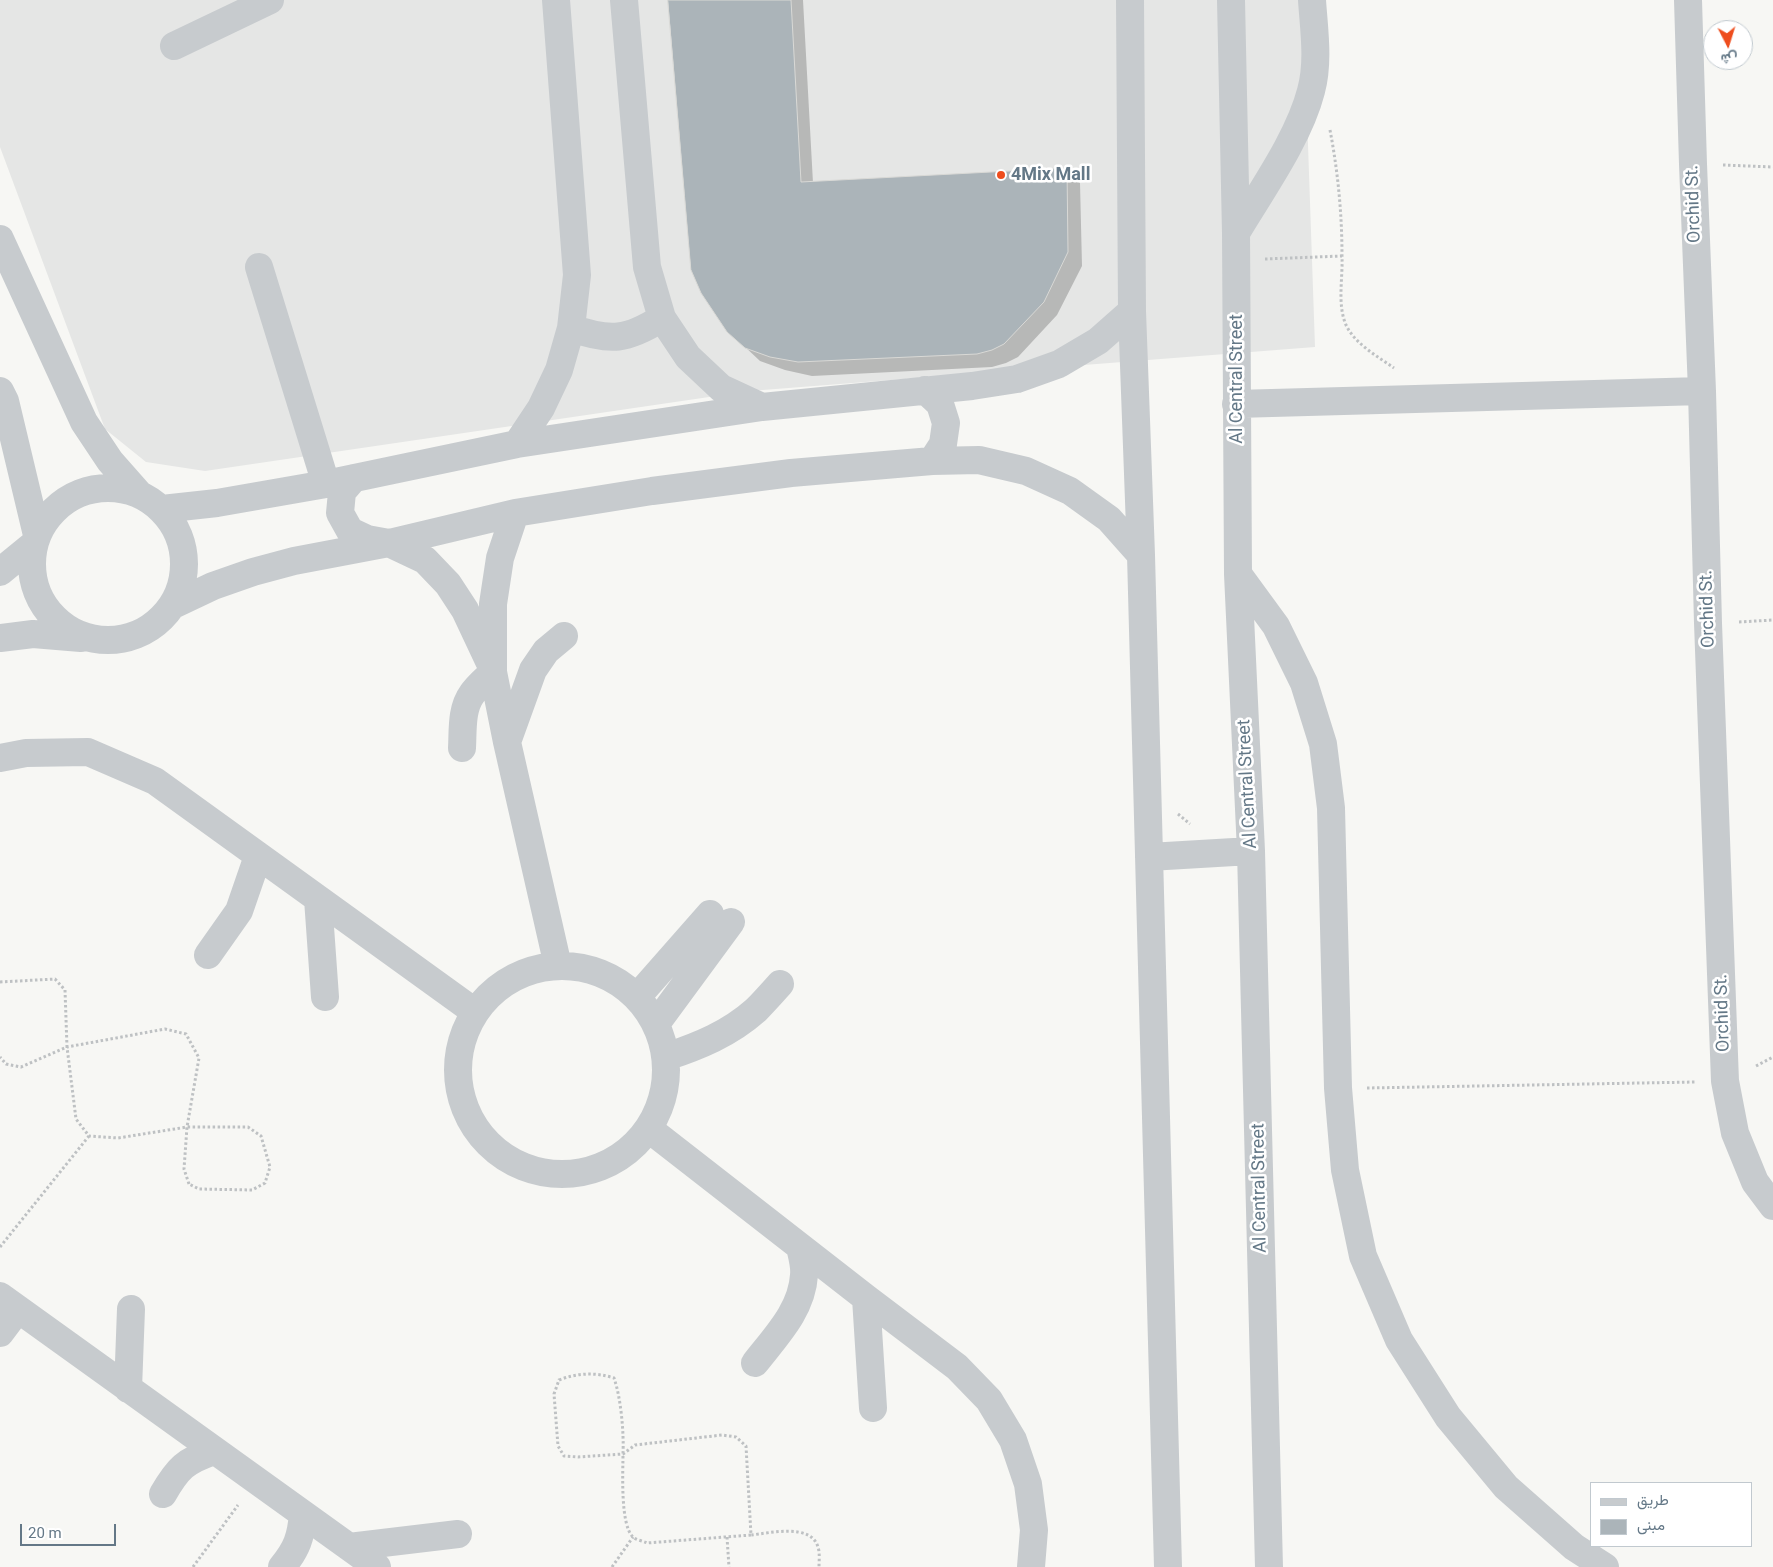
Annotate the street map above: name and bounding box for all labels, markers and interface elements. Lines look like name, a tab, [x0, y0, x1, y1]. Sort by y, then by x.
north arrow	[1703, 20, 1753, 70]
text: ش	[1720, 50, 1738, 68]
place label: 4Mix Mall	[1011, 164, 1090, 186]
street label: Orchid St.	[1682, 165, 1706, 243]
marker: 4Mix Mall	[995, 169, 1007, 181]
street label: Al Central Street	[1226, 314, 1248, 444]
street label: Orchid St.	[1696, 570, 1720, 648]
street label: Al Central Street	[1234, 719, 1262, 849]
street label: Orchid St.	[1711, 974, 1735, 1052]
street label: Al Central Street	[1248, 1123, 1272, 1253]
legend	[1590, 1482, 1753, 1547]
text: طريق	[1637, 1491, 1669, 1509]
scale bar	[22, 1514, 119, 1546]
text: مبنى	[1637, 1516, 1665, 1534]
text: 20 m	[28, 1524, 62, 1542]

